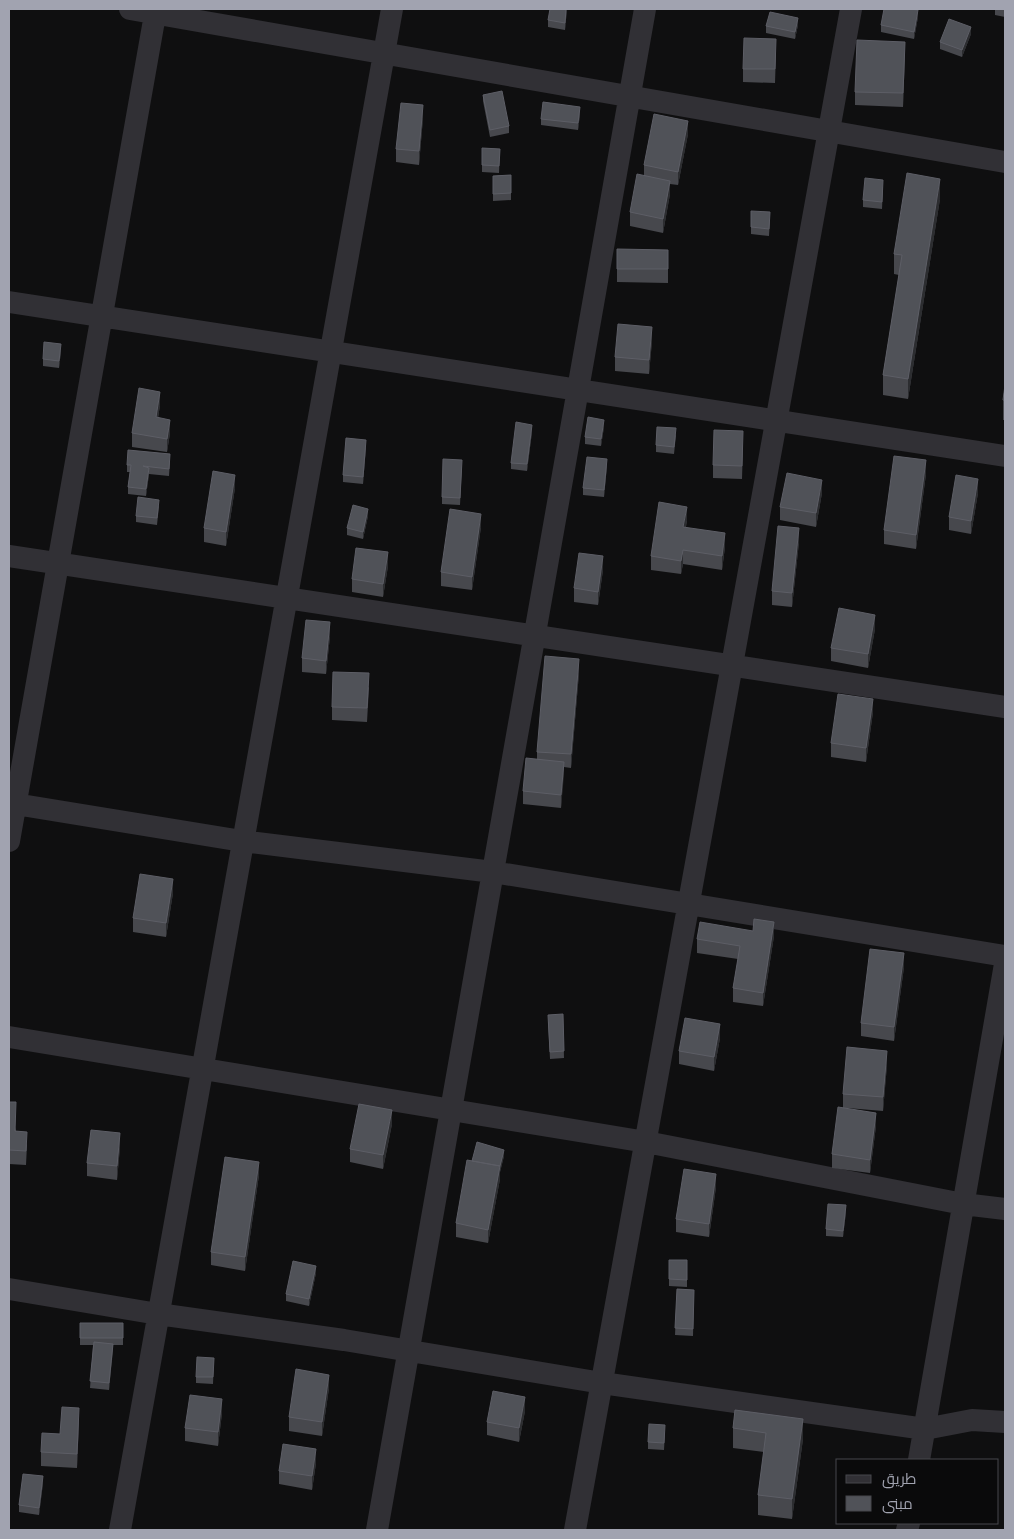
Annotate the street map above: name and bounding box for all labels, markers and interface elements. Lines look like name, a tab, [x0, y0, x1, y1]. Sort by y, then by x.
legend	[836, 1459, 999, 1524]
text: طريق	[882, 1470, 916, 1489]
text: مبنى	[882, 1495, 913, 1514]

